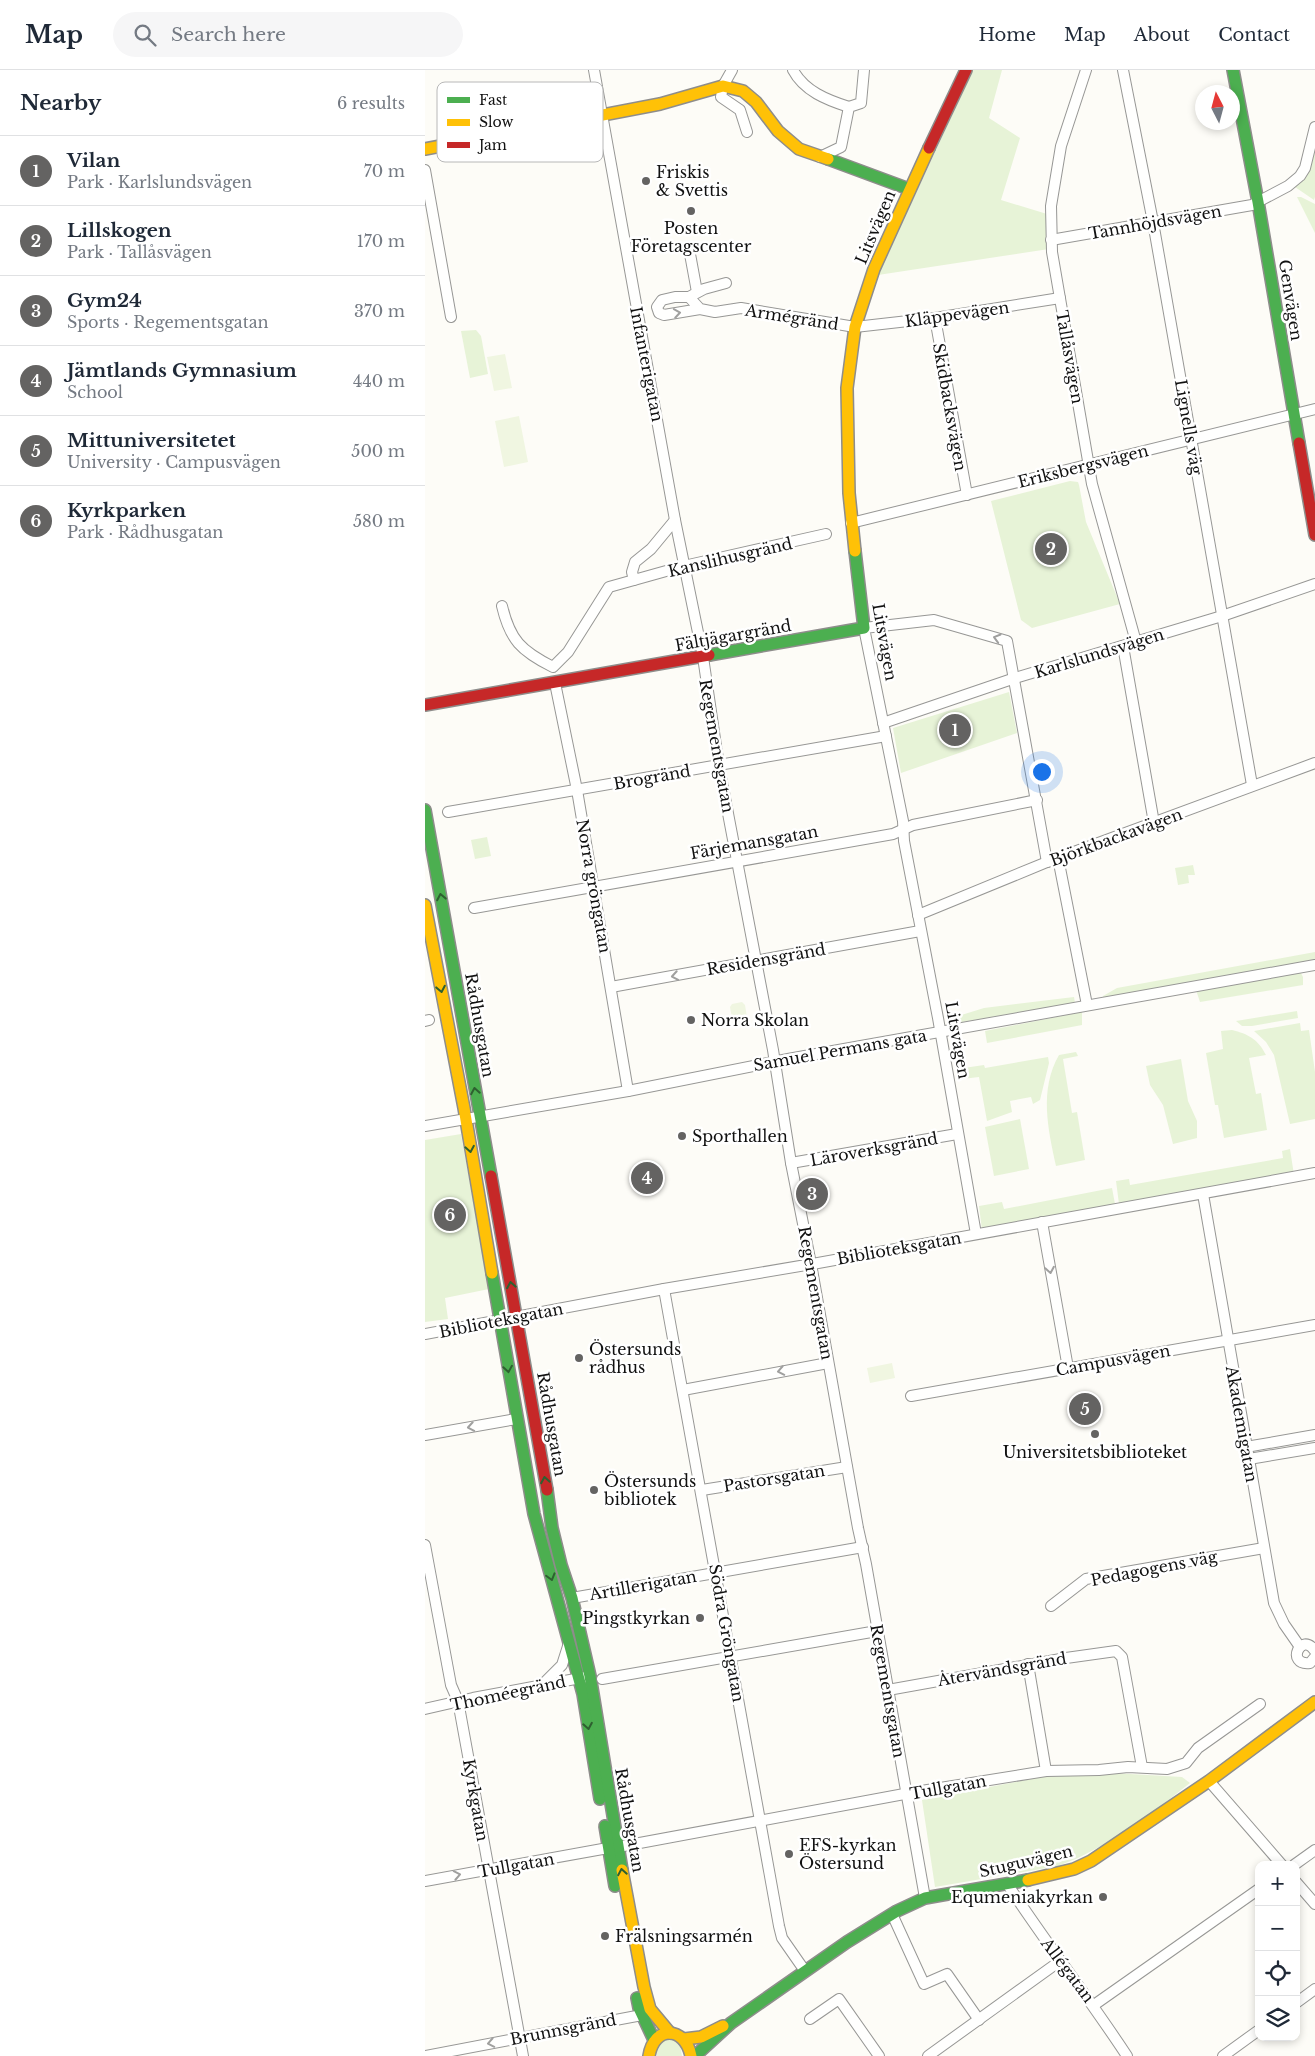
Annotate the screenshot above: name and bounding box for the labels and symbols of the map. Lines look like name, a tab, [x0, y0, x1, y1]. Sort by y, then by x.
legend	[437, 82, 603, 162]
north arrow	[1195, 85, 1240, 130]
text: Fast	[479, 91, 508, 109]
text: Slow	[479, 113, 513, 131]
text: Jam	[477, 136, 507, 154]
place label: Friskis & Svettis	[656, 162, 728, 200]
marker: Friskis & Svettis	[640, 175, 652, 187]
street label: Litsvägen	[850, 187, 900, 267]
street label: Tannhöjdsvägen	[1087, 200, 1223, 244]
marker: Posten Företagscenter	[685, 205, 697, 217]
place label: Posten Företagscenter	[631, 218, 752, 256]
street label: Genvägen	[1275, 258, 1307, 342]
street label: Kläppevägen	[903, 297, 1011, 331]
street label: Armégränd	[743, 300, 840, 334]
street label: Infanterigatan	[626, 305, 668, 423]
one-way arrow	[672, 308, 681, 318]
street label: Tallåsvägen	[1052, 309, 1088, 405]
street label: Skidbacksvägen	[929, 342, 971, 472]
street label: Lignells väg	[1171, 378, 1207, 477]
street label: Eriksbergsvägen	[1016, 440, 1150, 492]
pin: 2	[1035, 530, 1067, 568]
street label: Kanslihusgränd	[666, 533, 794, 581]
street label: Litsvägen	[868, 602, 902, 682]
street label: Fältjägargränd	[673, 615, 793, 655]
street label: Karlslundsvägen	[1032, 624, 1166, 682]
one-way arrow	[993, 633, 1001, 644]
street label: Regementsgatan	[695, 678, 739, 814]
pin: 1	[939, 711, 971, 749]
your location	[1029, 759, 1055, 785]
street label: Brogränd	[612, 760, 692, 794]
street label: Björkbackavägen	[1047, 804, 1185, 870]
street label: Norra gröngatan	[572, 817, 616, 955]
street label: Färjemansgatan	[689, 821, 819, 863]
one-way arrow	[437, 892, 447, 901]
street label: Residensgränd	[705, 939, 827, 979]
one-way arrow	[670, 970, 679, 980]
street label: Rådhusgatan	[461, 971, 499, 1079]
one-way arrow	[435, 984, 445, 993]
street label: Litsvägen	[941, 1000, 975, 1080]
place label: Norra Skolan	[701, 1010, 809, 1030]
marker: Norra Skolan	[685, 1014, 697, 1026]
street label: Samuel Permans gata	[752, 1025, 928, 1075]
one-way arrow	[471, 1087, 481, 1095]
place label: Sporthallen	[692, 1126, 788, 1146]
street label: Läroverksgränd	[809, 1128, 940, 1170]
marker: Sporthallen	[676, 1130, 688, 1142]
one-way arrow	[465, 1144, 475, 1153]
pin: 4	[631, 1159, 663, 1197]
pin: 3	[796, 1175, 828, 1213]
pin: 6	[434, 1196, 466, 1234]
street label: Regementsgatan	[794, 1225, 838, 1361]
street label: Biblioteksgatan	[835, 1227, 963, 1269]
one-way arrow	[1045, 1265, 1055, 1274]
one-way arrow	[506, 1281, 516, 1290]
street label: Biblioteksgatan	[437, 1298, 565, 1342]
place label: Östersunds rådhus	[589, 1339, 681, 1377]
street label: Campusvägen	[1054, 1340, 1172, 1380]
marker: Östersunds rådhus	[573, 1352, 585, 1364]
street label: Akademigatan	[1222, 1363, 1262, 1484]
one-way arrow	[503, 1365, 513, 1373]
one-way arrow	[776, 1366, 785, 1376]
street label: Rådhusgatan	[533, 1370, 571, 1478]
pin: 5	[1069, 1390, 1101, 1428]
one-way arrow	[466, 1422, 475, 1432]
marker: Universitetsbiblioteket	[1089, 1428, 1101, 1440]
place label: Universitetsbiblioteket	[1003, 1442, 1187, 1462]
street label: Pastorsgatan	[722, 1460, 826, 1496]
place label: Östersunds bibliotek	[603, 1471, 696, 1509]
one-way arrow	[541, 1475, 551, 1484]
marker: Östersunds bibliotek	[588, 1484, 600, 1496]
street label: Pedagogens väg	[1089, 1546, 1219, 1590]
street label: Södra Gröngatan	[705, 1562, 749, 1704]
street label: Artillerigatan	[587, 1566, 698, 1604]
one-way arrow	[545, 1572, 555, 1581]
place label: Pingstkyrkan	[582, 1608, 690, 1628]
marker: Pingstkyrkan	[694, 1612, 706, 1624]
street label: Regementsgatan	[866, 1623, 910, 1759]
street label: Återvändsgränd	[935, 1648, 1068, 1690]
street label: Thoméegränd	[448, 1671, 568, 1715]
one-way arrow	[583, 1722, 593, 1731]
street label: Kyrkgatan	[459, 1757, 493, 1843]
street label: Rådhusgatan	[611, 1766, 649, 1874]
street label: Tullgatan	[908, 1770, 988, 1804]
place label: EFS-kyrkan Östersund	[799, 1835, 897, 1873]
street label: Stuguvägen	[977, 1841, 1075, 1881]
street label: Tullgatan	[476, 1848, 556, 1882]
marker: EFS-kyrkan Östersund	[783, 1848, 795, 1860]
one-way arrow	[618, 1868, 628, 1876]
one-way arrow	[452, 1870, 461, 1881]
place label: Equmeniakyrkan	[951, 1887, 1093, 1907]
marker: Equmeniakyrkan	[1097, 1891, 1109, 1903]
place label: Frälsningsarmén	[615, 1926, 753, 1946]
marker: Frälsningsarmén	[599, 1930, 611, 1942]
street label: Allégatan	[1036, 1933, 1099, 2006]
street label: Brunnsgränd	[508, 2009, 618, 2049]
one-way arrow	[486, 2037, 495, 2048]

